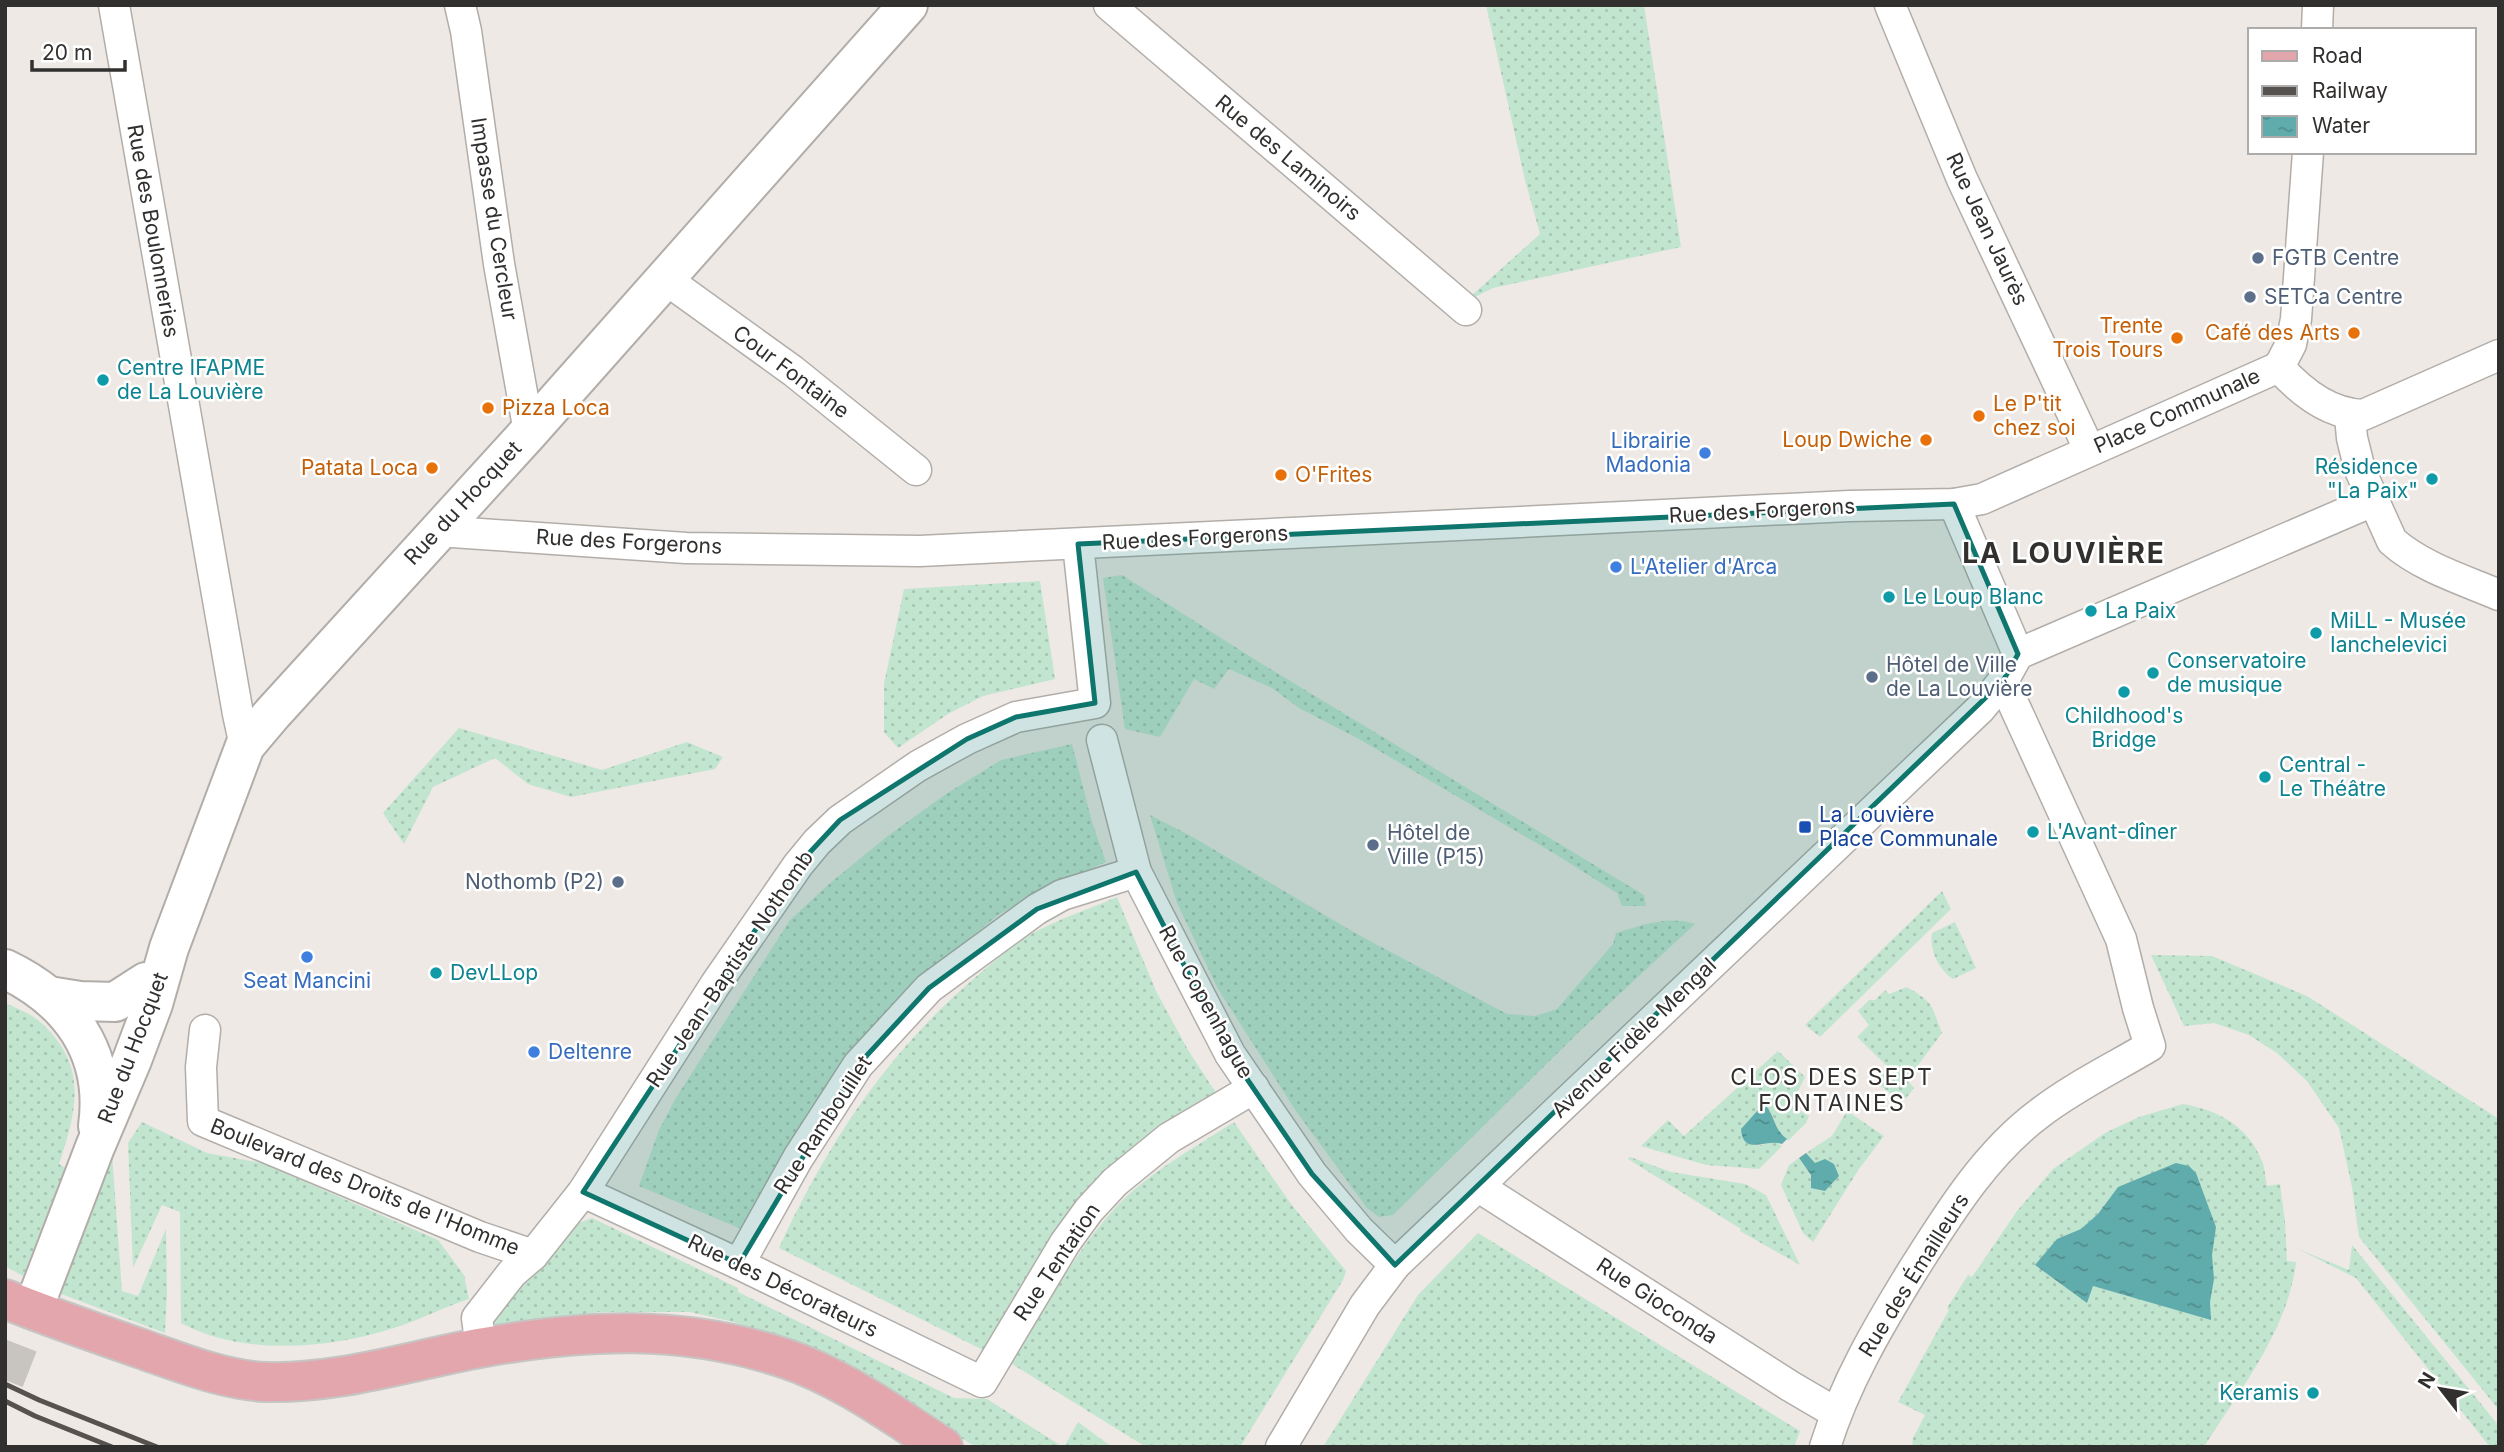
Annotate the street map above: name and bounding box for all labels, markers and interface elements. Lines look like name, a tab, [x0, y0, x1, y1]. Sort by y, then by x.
scale bar	[32, 28, 124, 72]
legend	[2248, 28, 2476, 154]
text: 20 m	[42, 40, 92, 65]
text: Road	[2312, 43, 2363, 68]
text: Railway	[2312, 78, 2388, 103]
street label: Rue des Laminoirs	[1210, 89, 1366, 226]
text: Water	[2312, 113, 2370, 138]
street label: Impasse du Cercleur	[466, 116, 523, 322]
street label: Rue des Boulonneries	[122, 122, 185, 340]
street label: Rue Jean Jaurès	[1941, 148, 2034, 309]
place label: FGTB Centre	[2272, 245, 2399, 270]
marker: FGTB Centre	[2250, 250, 2266, 266]
place label: SETCa Centre	[2264, 284, 2403, 309]
marker: SETCa Centre	[2242, 289, 2258, 305]
place label: Trente Trois Tours	[2052, 313, 2163, 362]
street label: Cour Fontaine	[728, 320, 854, 423]
place label: Café des Arts	[2205, 320, 2340, 345]
marker: Café des Arts	[2346, 325, 2362, 341]
marker: Trente Trois Tours	[2169, 330, 2185, 346]
place label: Centre IFAPME de La Louvière	[117, 355, 265, 404]
street label: Place Communale	[2090, 363, 2264, 458]
marker: Centre IFAPME de La Louvière	[95, 372, 111, 388]
place label: Le P'tit chez soi	[1993, 391, 2076, 440]
place label: Pizza Loca	[502, 395, 610, 420]
marker: Pizza Loca	[480, 400, 496, 416]
marker: Le P'tit chez soi	[1971, 408, 1987, 424]
place label: Loup Dwiche	[1782, 427, 1912, 452]
place label: Librairie Madonia	[1606, 428, 1691, 477]
marker: Loup Dwiche	[1918, 432, 1934, 448]
street label: Rue du Hocquet	[399, 436, 526, 570]
marker: Librairie Madonia	[1697, 445, 1713, 461]
place label: Résidence "La Paix"	[2315, 454, 2418, 503]
place label: Patata Loca	[301, 455, 418, 480]
marker: Patata Loca	[424, 460, 440, 476]
place label: O'Frites	[1295, 462, 1372, 487]
marker: O'Frites	[1273, 467, 1289, 483]
marker: Résidence "La Paix"	[2424, 471, 2440, 487]
street label: Rue des Forgerons	[1668, 493, 1856, 528]
street label: Rue des Forgerons	[1101, 520, 1289, 555]
street label: Rue des Forgerons	[535, 524, 723, 559]
district label: LA LOUVIÈRE	[1962, 535, 2166, 570]
place label: L'Atelier d'Arca	[1630, 554, 1777, 579]
marker: L'Atelier d'Arca	[1608, 559, 1624, 575]
place label: Le Loup Blanc	[1903, 584, 2044, 609]
marker: Le Loup Blanc	[1881, 589, 1897, 605]
place label: La Paix	[2105, 598, 2176, 623]
marker: La Paix	[2083, 603, 2099, 619]
place label: MiLL - Musée Ianchelevici	[2330, 608, 2466, 657]
marker: MiLL - Musée Ianchelevici	[2308, 625, 2324, 641]
place label: Conservatoire de musique	[2167, 648, 2307, 697]
place label: Hôtel de Ville de La Louvière	[1886, 652, 2032, 701]
marker: Conservatoire de musique	[2145, 665, 2161, 681]
marker: Hôtel de Ville de La Louvière	[1864, 669, 1880, 685]
marker: Childhood's Bridge	[2116, 684, 2132, 700]
place label: Childhood's Bridge	[2065, 703, 2183, 752]
place label: Central - Le Théâtre	[2279, 752, 2386, 801]
marker: Central - Le Théâtre	[2257, 769, 2273, 785]
place label: La Louvière Place Communale	[1819, 802, 1998, 851]
marker: La Louvière Place Communale	[1797, 819, 1813, 835]
place label: L'Avant-dîner	[2047, 819, 2177, 844]
place label: Hôtel de Ville (P15)	[1387, 820, 1485, 869]
marker: L'Avant-dîner	[2025, 824, 2041, 840]
marker: Hôtel de Ville (P15)	[1365, 837, 1381, 853]
street label: Rue Jean-Baptiste Nothomb	[641, 846, 818, 1092]
place label: Nothomb (P2)	[465, 869, 604, 894]
marker: Nothomb (P2)	[610, 874, 626, 890]
street label: Rue Copenhague	[1154, 921, 1259, 1083]
marker: Seat Mancini	[299, 949, 315, 965]
street label: Avenue Fidèle Mengal	[1546, 953, 1721, 1123]
place label: DevLLop	[450, 960, 538, 985]
marker: DevLLop	[428, 965, 444, 981]
place label: Seat Mancini	[243, 968, 371, 993]
street label: Rue du Hocquet	[92, 969, 173, 1127]
place label: Deltenre	[548, 1039, 632, 1064]
marker: Deltenre	[526, 1044, 542, 1060]
street label: Rue Rambouillet	[769, 1051, 877, 1199]
district label: CLOS DES SEPT FONTAINES	[1730, 1063, 1934, 1117]
street label: Boulevard des Droits de l'Homme	[207, 1113, 523, 1260]
street label: Rue des Émailleurs	[1852, 1188, 1974, 1361]
street label: Rue Tentation	[1008, 1198, 1105, 1325]
street label: Rue des Décorateurs	[684, 1229, 882, 1342]
street label: Rue Gioconda	[1592, 1252, 1722, 1349]
north arrow	[2406, 1354, 2476, 1424]
text: N	[2413, 1368, 2440, 1393]
place label: Keramis	[2219, 1380, 2299, 1405]
marker: Keramis	[2305, 1385, 2321, 1401]

